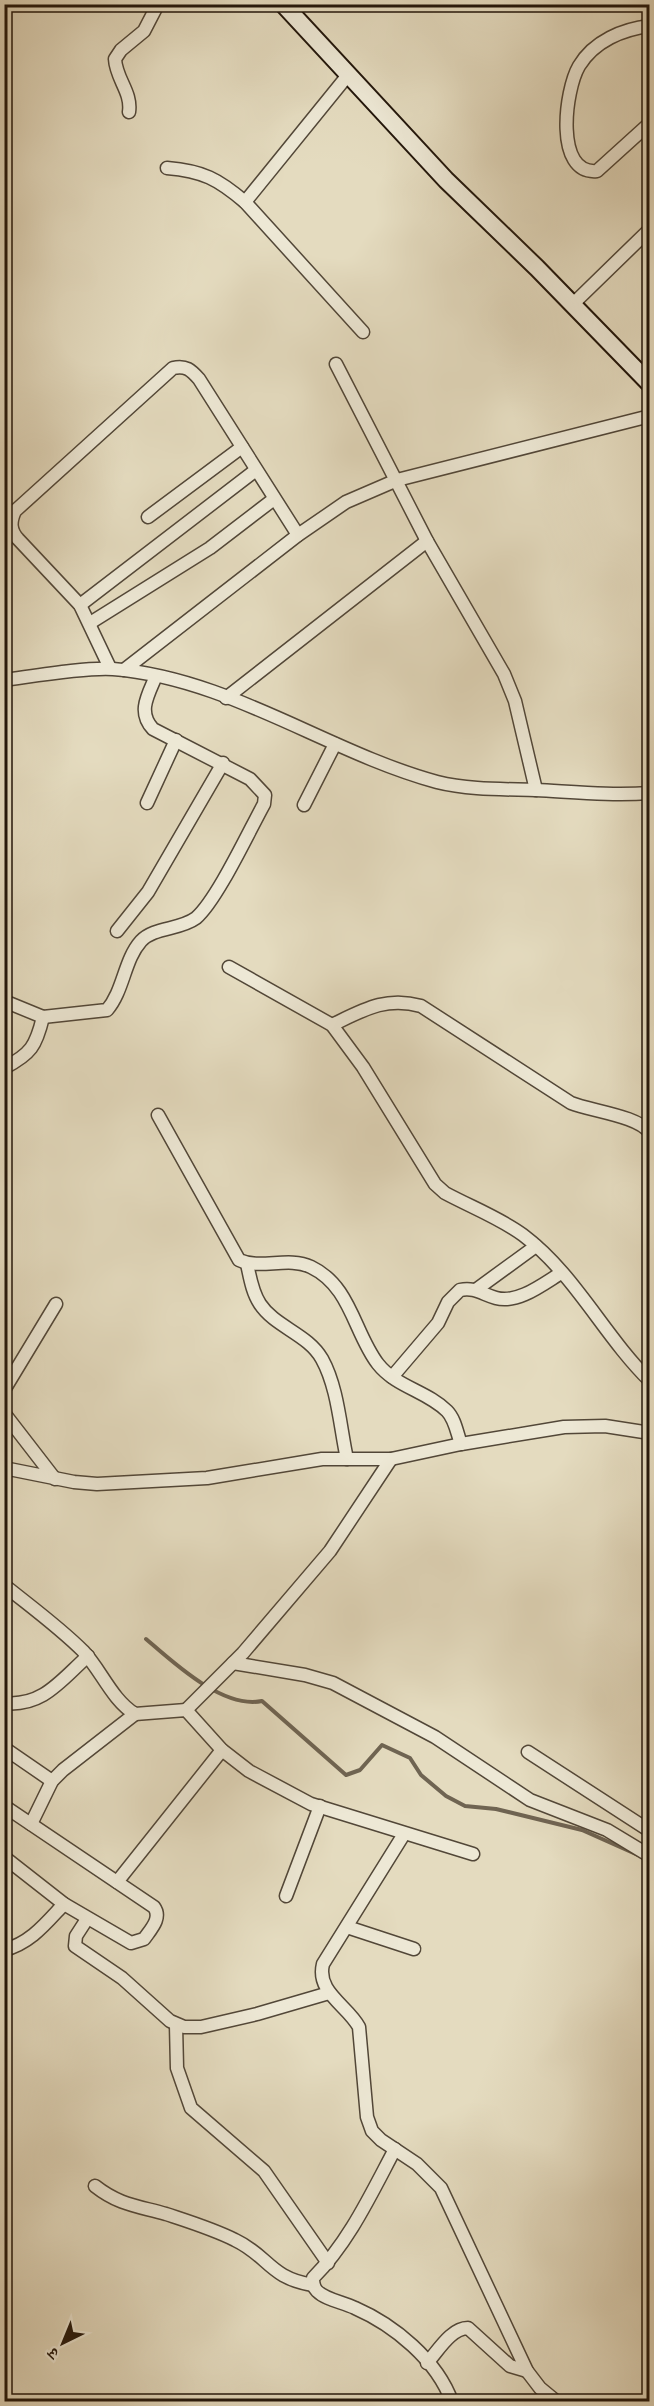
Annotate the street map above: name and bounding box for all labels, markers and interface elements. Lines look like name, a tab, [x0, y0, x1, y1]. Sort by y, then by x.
north arrow	[33, 2313, 93, 2373]
text: उ	[43, 2341, 65, 2363]

